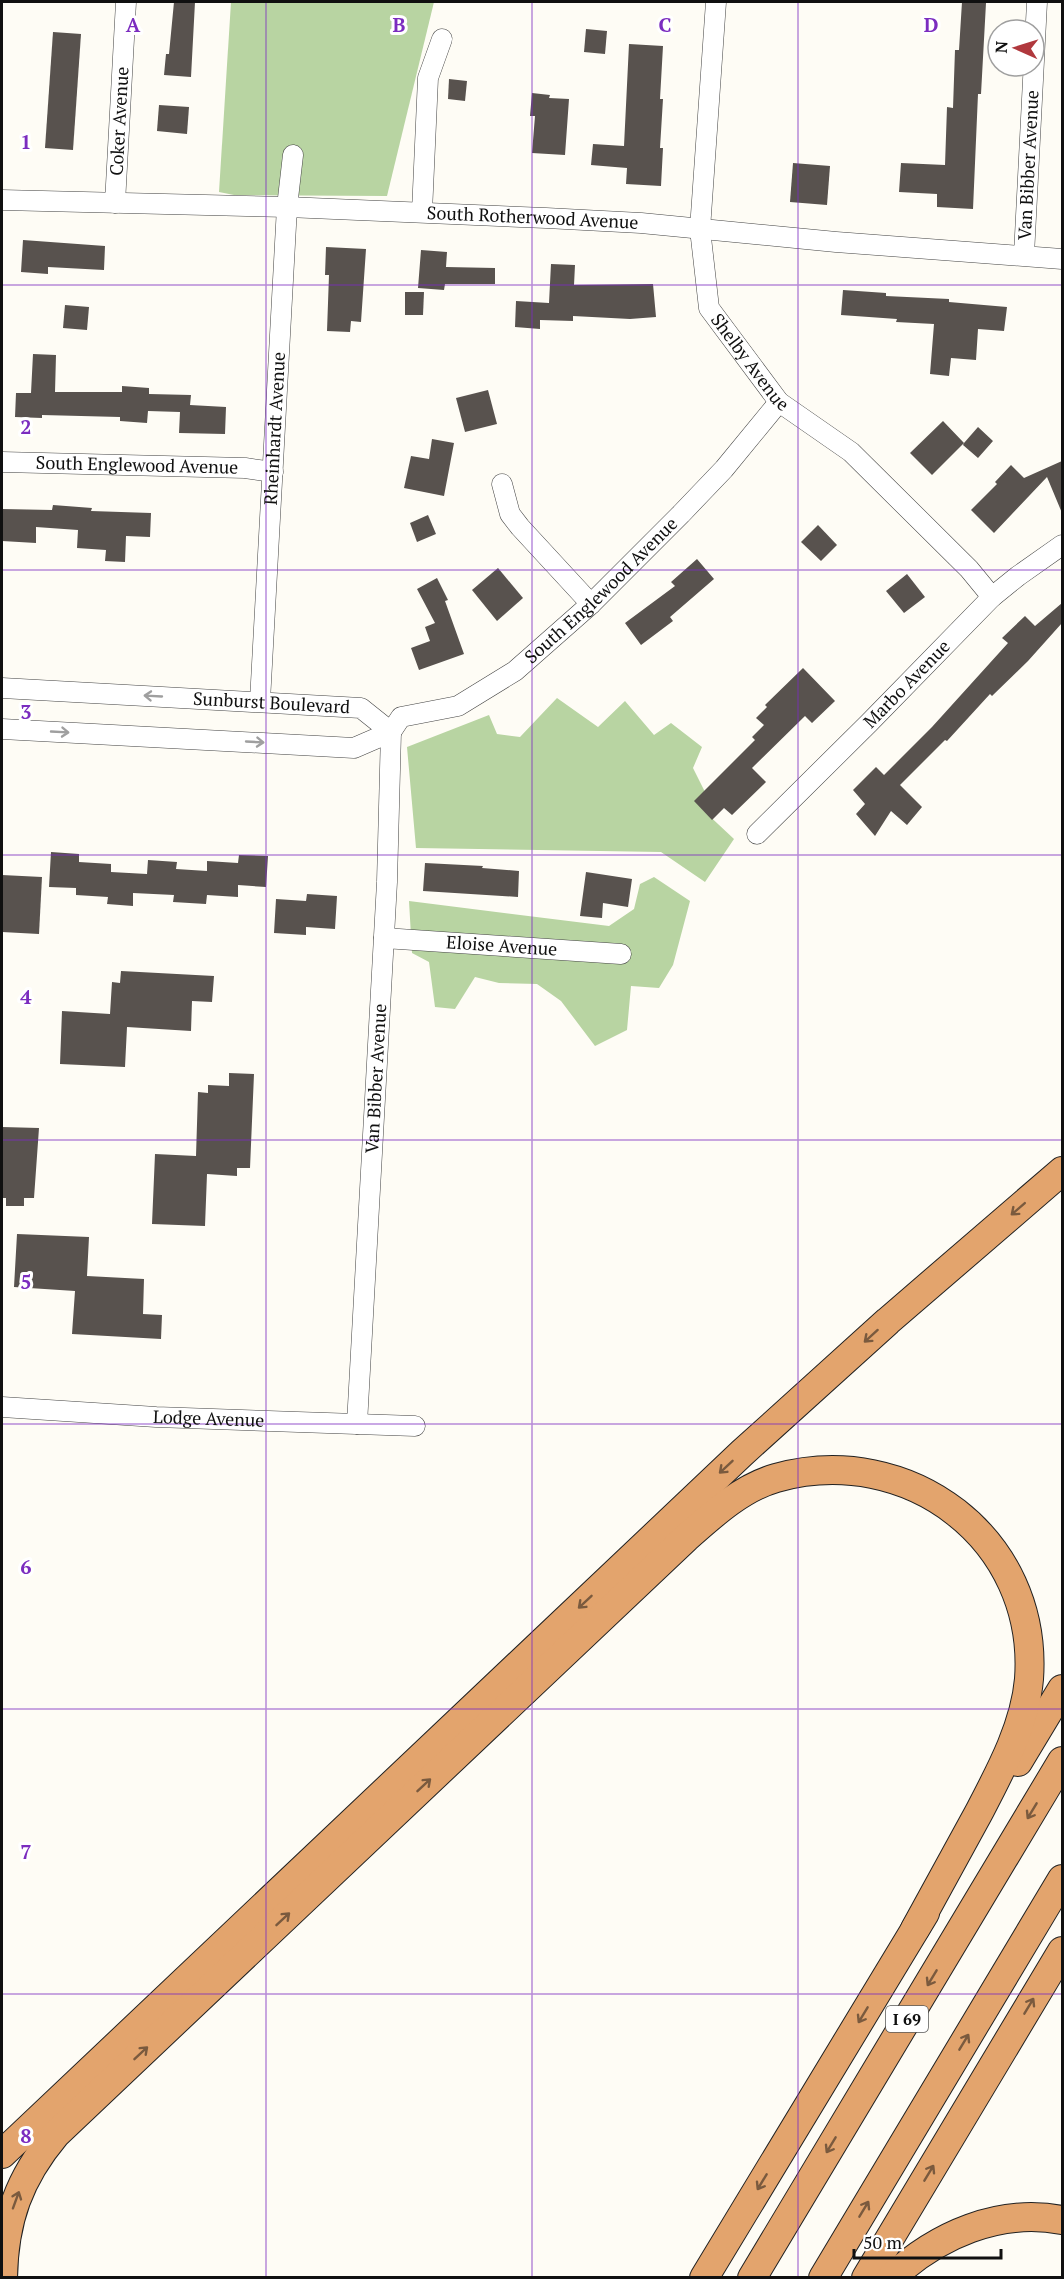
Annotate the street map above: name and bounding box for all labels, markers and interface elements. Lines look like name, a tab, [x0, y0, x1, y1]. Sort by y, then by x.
text: A	[126, 11, 141, 38]
text: B	[393, 11, 406, 38]
text: C	[658, 11, 672, 38]
text: D	[924, 11, 938, 38]
north arrow	[986, 18, 1046, 78]
text: N	[990, 41, 1012, 54]
street label: Coker Avenue	[104, 66, 133, 176]
street label: Van Bibber Avenue	[1012, 89, 1043, 241]
text: 1	[20, 128, 32, 155]
street label: South Rotherwood Avenue	[426, 200, 639, 234]
street label: Shelby Avenue	[706, 308, 794, 416]
street label: Rheinhardt Avenue	[258, 351, 290, 506]
text: 2	[20, 413, 32, 440]
street label: South Englewood Avenue	[35, 450, 239, 479]
street label: South Englewood Avenue	[519, 511, 682, 668]
street label: Marbo Avenue	[858, 634, 955, 733]
street label: Sunburst Boulevard	[192, 686, 351, 718]
one-way arrow	[143, 691, 163, 702]
text: 3	[20, 698, 32, 725]
one-way arrow	[49, 727, 69, 738]
one-way arrow	[244, 737, 264, 748]
street label: Eloise Avenue	[446, 929, 558, 961]
text: 4	[20, 983, 32, 1010]
street label: Van Bibber Avenue	[359, 1003, 391, 1154]
one-way arrow	[1010, 1202, 1026, 1215]
text: 5	[20, 1268, 32, 1295]
one-way arrow	[864, 1329, 879, 1343]
street label: Lodge Avenue	[153, 1404, 265, 1432]
one-way arrow	[719, 1460, 734, 1475]
text: 6	[20, 1553, 32, 1580]
one-way arrow	[577, 1594, 592, 1609]
one-way arrow	[417, 1778, 432, 1792]
one-way arrow	[1026, 1802, 1038, 1819]
text: 7	[20, 1838, 32, 1865]
one-way arrow	[275, 1913, 290, 1927]
one-way arrow	[925, 1969, 937, 1986]
one-way arrow	[1024, 1998, 1036, 2015]
one-way arrow	[857, 2006, 869, 2023]
road number: I 69	[886, 2006, 928, 2032]
one-way arrow	[959, 2034, 971, 2051]
one-way arrow	[134, 2046, 149, 2061]
text: 8	[20, 2122, 32, 2149]
one-way arrow	[825, 2136, 837, 2153]
one-way arrow	[923, 2165, 935, 2182]
one-way arrow	[756, 2173, 768, 2190]
one-way arrow	[11, 2191, 22, 2209]
one-way arrow	[858, 2201, 870, 2218]
scale bar	[854, 2222, 1001, 2260]
text: 50 m	[863, 2230, 903, 2254]

